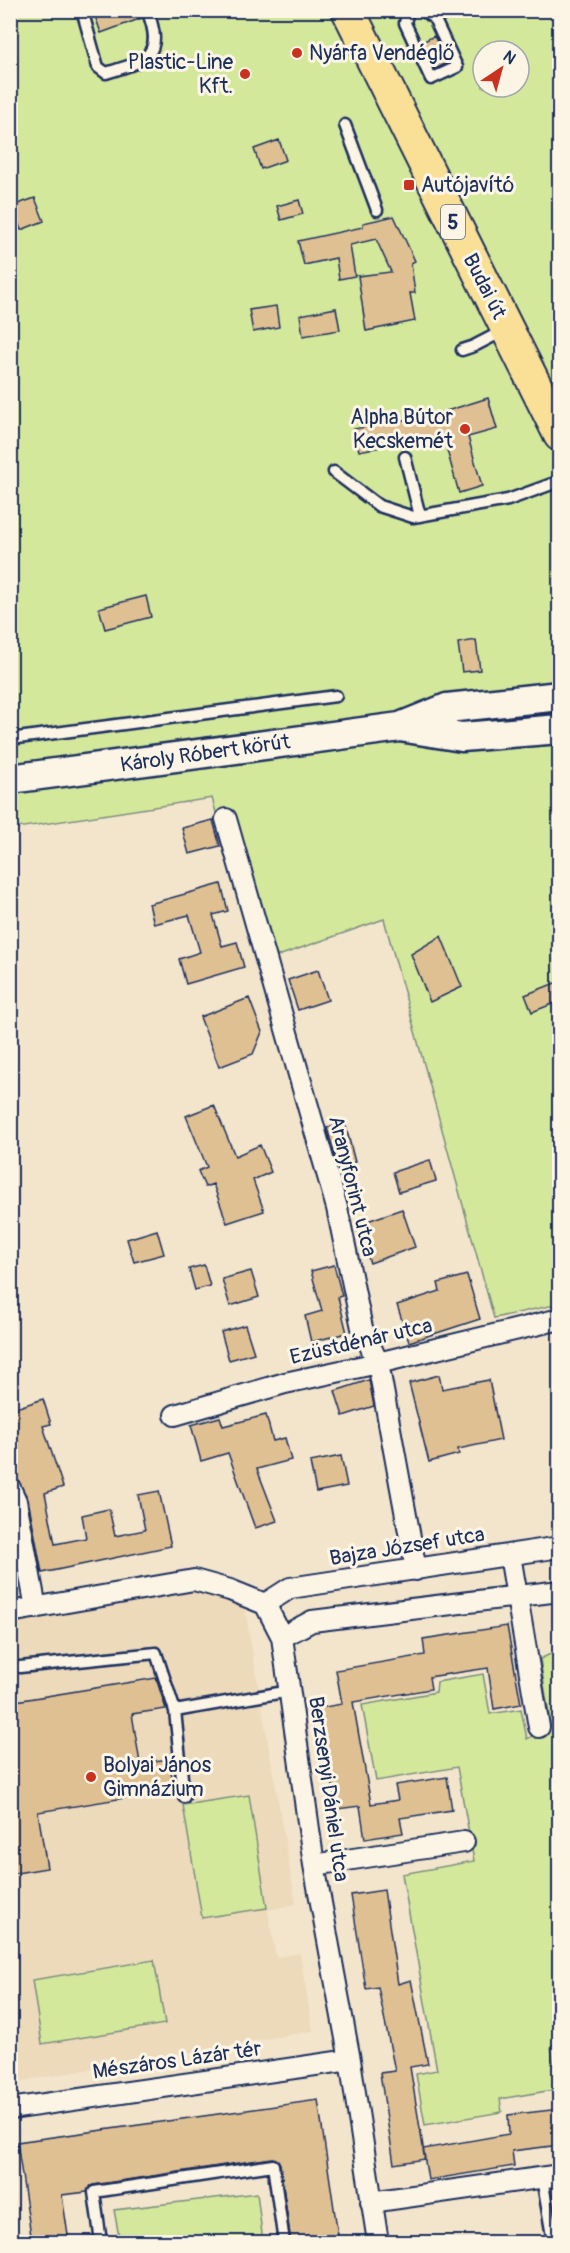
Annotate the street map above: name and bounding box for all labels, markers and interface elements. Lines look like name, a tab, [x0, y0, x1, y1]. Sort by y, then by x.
north arrow	[471, 39, 531, 99]
place label: Nyárfa Vendéglő	[309, 40, 454, 67]
marker: Nyárfa Vendéglő	[290, 46, 304, 60]
text: N	[499, 46, 520, 69]
place label: Plastic-Line Kft.	[128, 49, 234, 100]
marker: Plastic-Line Kft.	[238, 67, 252, 81]
place label: Autójavító	[421, 172, 514, 199]
marker: Autójavító	[402, 178, 416, 192]
road number: 5	[441, 205, 465, 239]
street label: Budai út	[457, 249, 513, 324]
place label: Alpha Bútor Kecskemét	[350, 404, 454, 455]
marker: Alpha Bútor Kecskemét	[458, 422, 472, 436]
street label: Károly Róbert körút	[118, 728, 292, 779]
street label: Aranyforint utca	[322, 1113, 383, 1259]
street label: Ezüstdénár utca	[287, 1312, 435, 1371]
street label: Bajza József utca	[328, 1521, 486, 1572]
street label: Berzsenyi Dániel utca	[302, 1695, 355, 1883]
place label: Bolyai János Gimnázium	[103, 1752, 212, 1803]
marker: Bolyai János Gimnázium	[84, 1770, 98, 1784]
street label: Mészáros Lázár tér	[91, 2035, 264, 2086]

